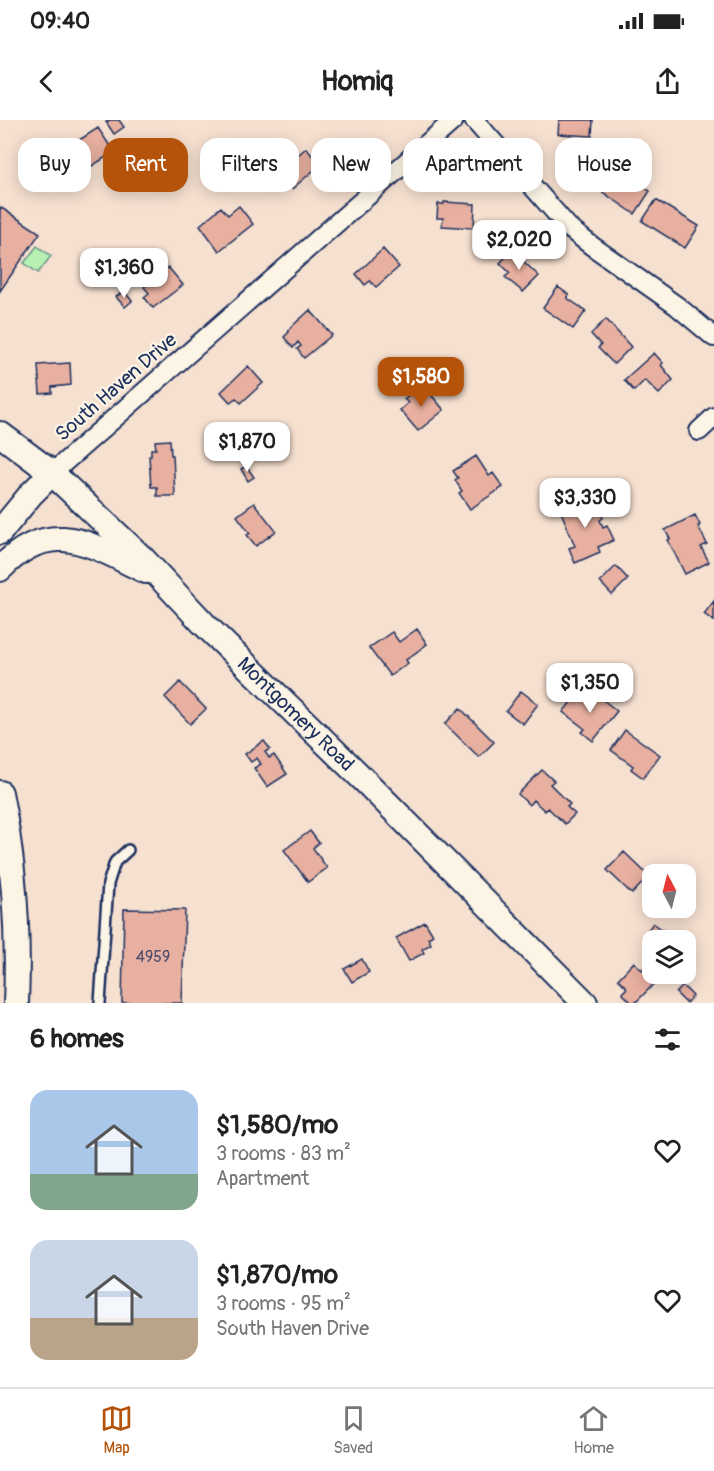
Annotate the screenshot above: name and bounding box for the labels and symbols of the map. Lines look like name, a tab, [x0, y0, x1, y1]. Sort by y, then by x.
pin: $2,020	[470, 220, 568, 271]
pin: $1,360	[75, 248, 173, 299]
street label: South Haven Drive	[50, 327, 182, 447]
pin: $1,580	[372, 357, 470, 408]
pin: $1,870	[198, 422, 296, 473]
pin: $3,330	[536, 478, 634, 529]
street label: Montgomery Road	[232, 651, 360, 776]
pin: $1,350	[541, 663, 639, 714]
north arrow	[642, 864, 696, 918]
house number: 4959	[136, 947, 170, 967]

